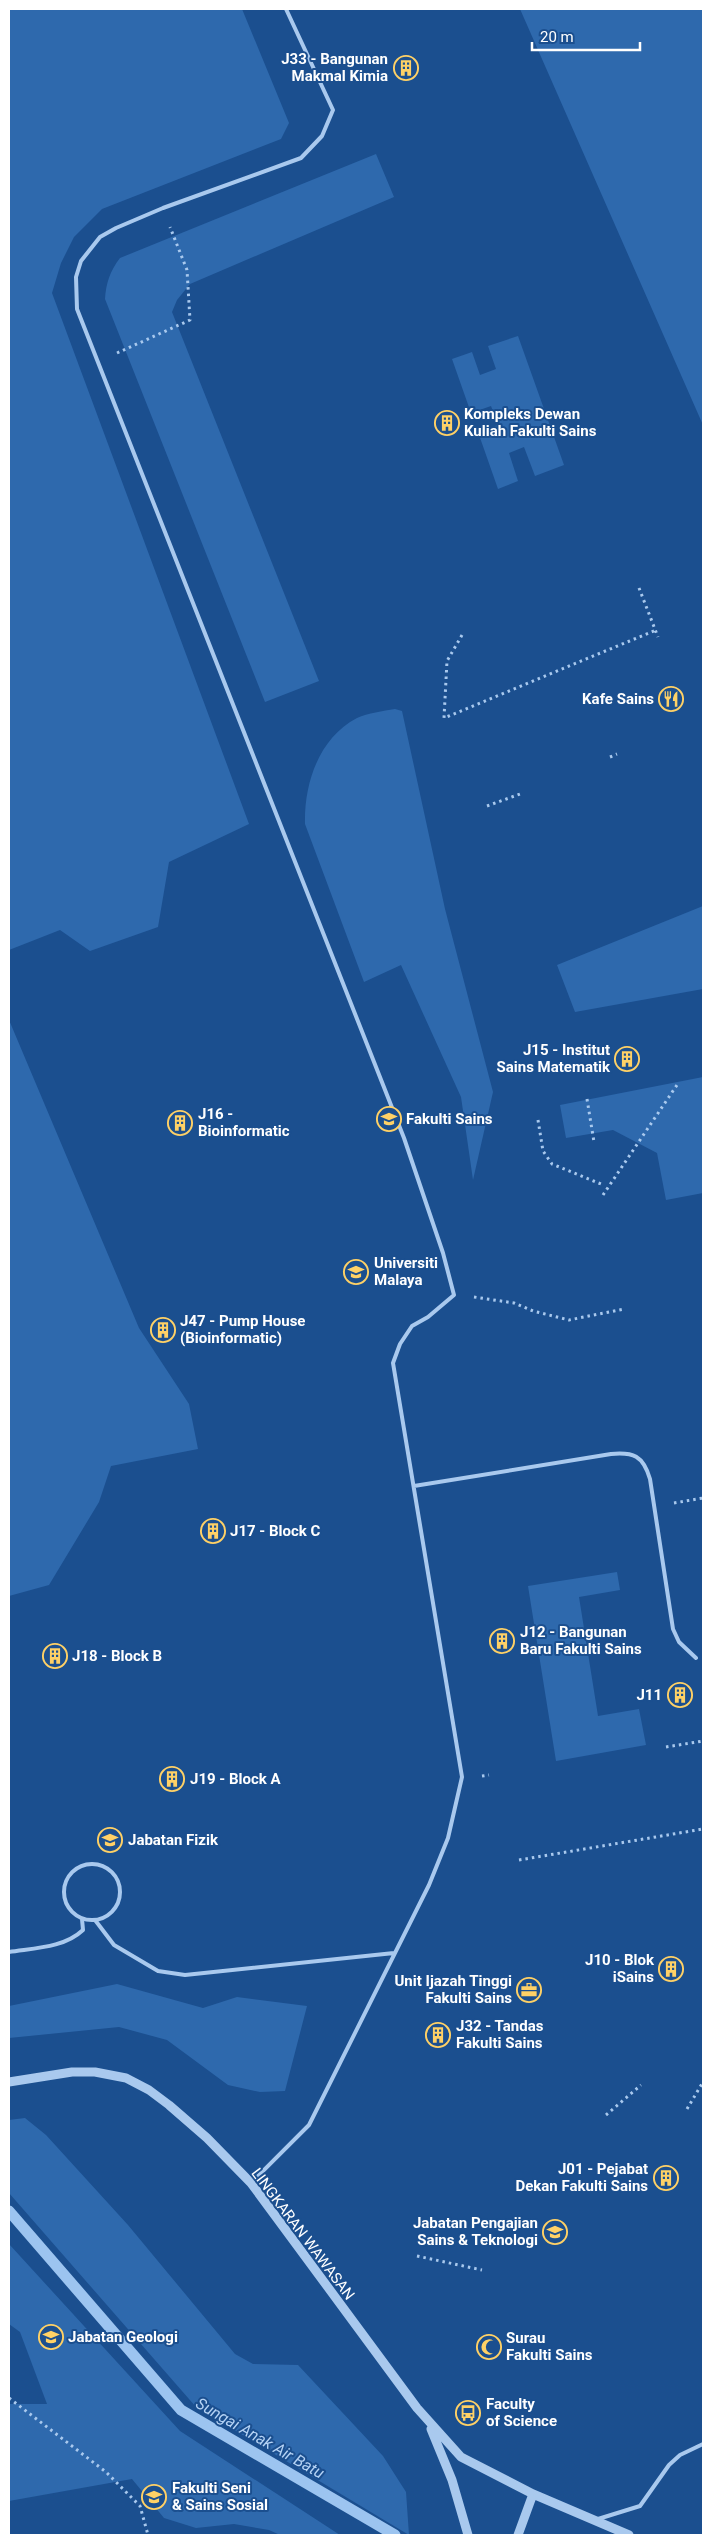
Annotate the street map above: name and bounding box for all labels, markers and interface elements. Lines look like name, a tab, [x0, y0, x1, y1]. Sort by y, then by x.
scale bar	[532, 20, 640, 52]
text: 20 m	[540, 28, 574, 46]
place label: J33 - Bangunan Makmal Kimia	[281, 50, 388, 85]
building icon: J33 - Bangunan Makmal Kimia	[393, 55, 419, 81]
place label: Kompleks Dewan Kuliah Fakulti Sains	[464, 405, 597, 440]
building icon: Kompleks Dewan Kuliah Fakulti Sains	[434, 410, 460, 436]
restaurant icon: Kafe Sains	[658, 686, 684, 712]
place label: Kafe Sains	[582, 690, 654, 708]
place label: J15 - Institut Sains Matematik	[497, 1041, 611, 1076]
building icon: J15 - Institut Sains Matematik	[614, 1046, 640, 1072]
place label: J16 - Bioinformatic	[198, 1105, 290, 1140]
school or university icon: Fakulti Sains	[376, 1106, 402, 1132]
building icon: J16 - Bioinformatic	[167, 1110, 193, 1136]
place label: Fakulti Sains	[406, 1110, 493, 1128]
place label: Universiti Malaya	[374, 1254, 438, 1289]
school or university icon: Universiti Malaya	[343, 1259, 369, 1285]
place label: J47 - Pump House (Bioinformatic)	[180, 1312, 305, 1347]
building icon: J47 - Pump House (Bioinformatic)	[150, 1317, 176, 1343]
building icon: J17 - Block C	[200, 1518, 226, 1544]
place label: J17 - Block C	[230, 1522, 321, 1540]
place label: J12 - Bangunan Baru Fakulti Sains	[520, 1623, 642, 1658]
building icon: J12 - Bangunan Baru Fakulti Sains	[489, 1628, 515, 1654]
building icon: J18 - Block B	[42, 1643, 68, 1669]
place label: J18 - Block B	[72, 1647, 162, 1665]
building icon: J11	[667, 1682, 693, 1708]
place label: J11	[636, 1686, 662, 1704]
building icon: J19 - Block A	[159, 1766, 185, 1792]
place label: J19 - Block A	[190, 1770, 282, 1788]
school or university icon: Jabatan Fizik	[97, 1827, 123, 1853]
place label: Jabatan Fizik	[128, 1831, 219, 1849]
place label: J10 - Blok iSains	[585, 1951, 655, 1986]
building icon: J10 - Blok iSains	[658, 1956, 684, 1982]
place label: Unit Ijazah Tinggi Fakulti Sains	[394, 1972, 512, 2007]
office icon: Unit Ijazah Tinggi Fakulti Sains	[516, 1977, 542, 2003]
place label: J32 - Tandas Fakulti Sains	[456, 2017, 544, 2052]
building icon: J32 - Tandas Fakulti Sains	[425, 2022, 451, 2048]
place label: J01 - Pejabat Dekan Fakulti Sains	[515, 2160, 648, 2195]
street label: LINGKARAN WAWASAN	[248, 2165, 358, 2303]
building icon: J01 - Pejabat Dekan Fakulti Sains	[653, 2165, 679, 2191]
place label: Jabatan Pengajian Sains & Teknologi	[413, 2214, 538, 2249]
school or university icon: Jabatan Pengajian Sains & Teknologi	[542, 2219, 568, 2245]
school or university icon: Jabatan Geologi	[38, 2324, 64, 2350]
place label: Jabatan Geologi	[68, 2328, 178, 2346]
place label: Surau Fakulti Sains	[506, 2329, 593, 2364]
mosque icon: Surau Fakulti Sains	[476, 2334, 502, 2360]
water label: Sungai Anak Air Batu	[192, 2394, 328, 2483]
place label: Faculty of Science	[486, 2395, 557, 2430]
bus stop icon: Faculty of Science	[455, 2400, 481, 2426]
place label: Fakulti Seni & Sains Sosial	[172, 2479, 268, 2514]
school or university icon: Fakulti Seni & Sains Sosial	[141, 2484, 167, 2510]

